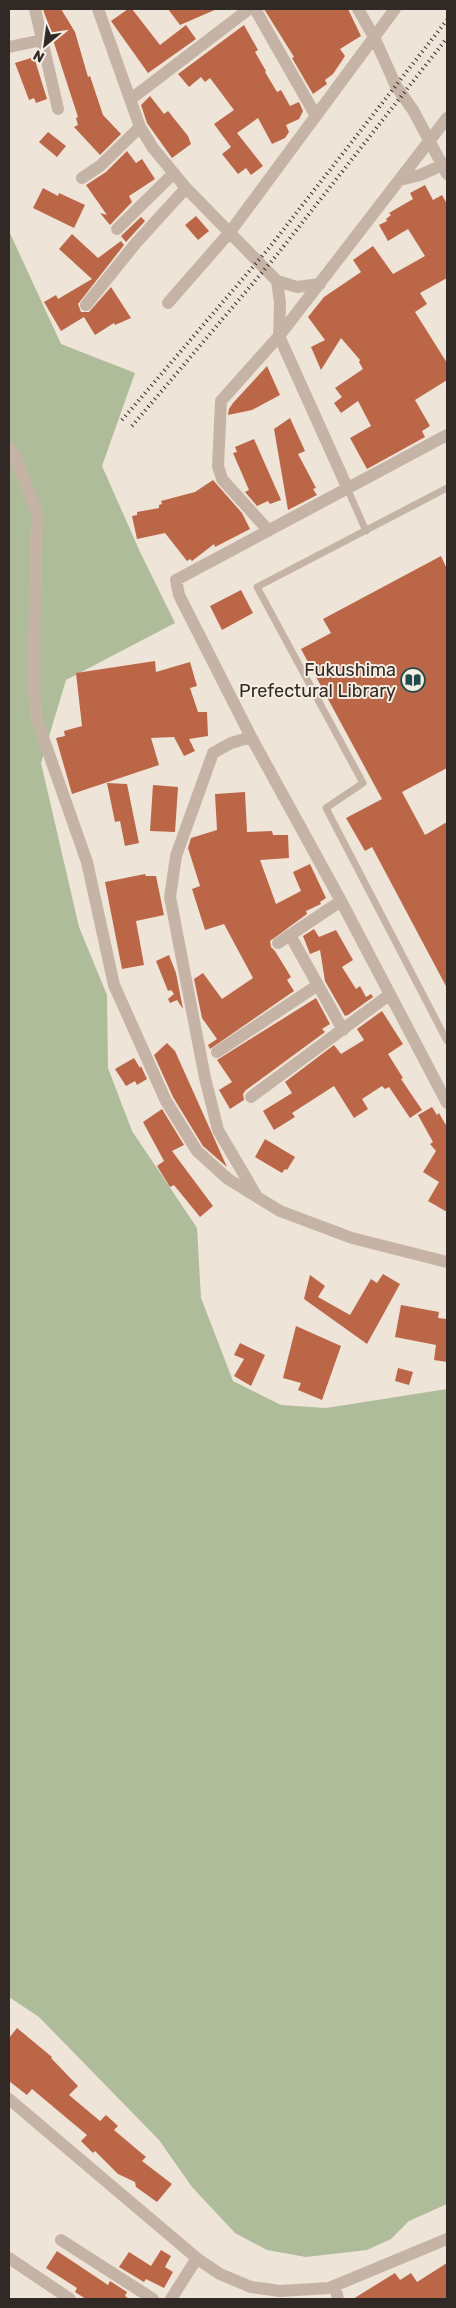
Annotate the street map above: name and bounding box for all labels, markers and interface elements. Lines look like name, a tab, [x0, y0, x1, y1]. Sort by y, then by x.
north arrow	[20, 20, 70, 70]
text: N	[30, 46, 47, 66]
place label: Fukushima Prefectural Library	[239, 659, 396, 702]
library icon: Fukushima Prefectural Library	[400, 667, 426, 693]

